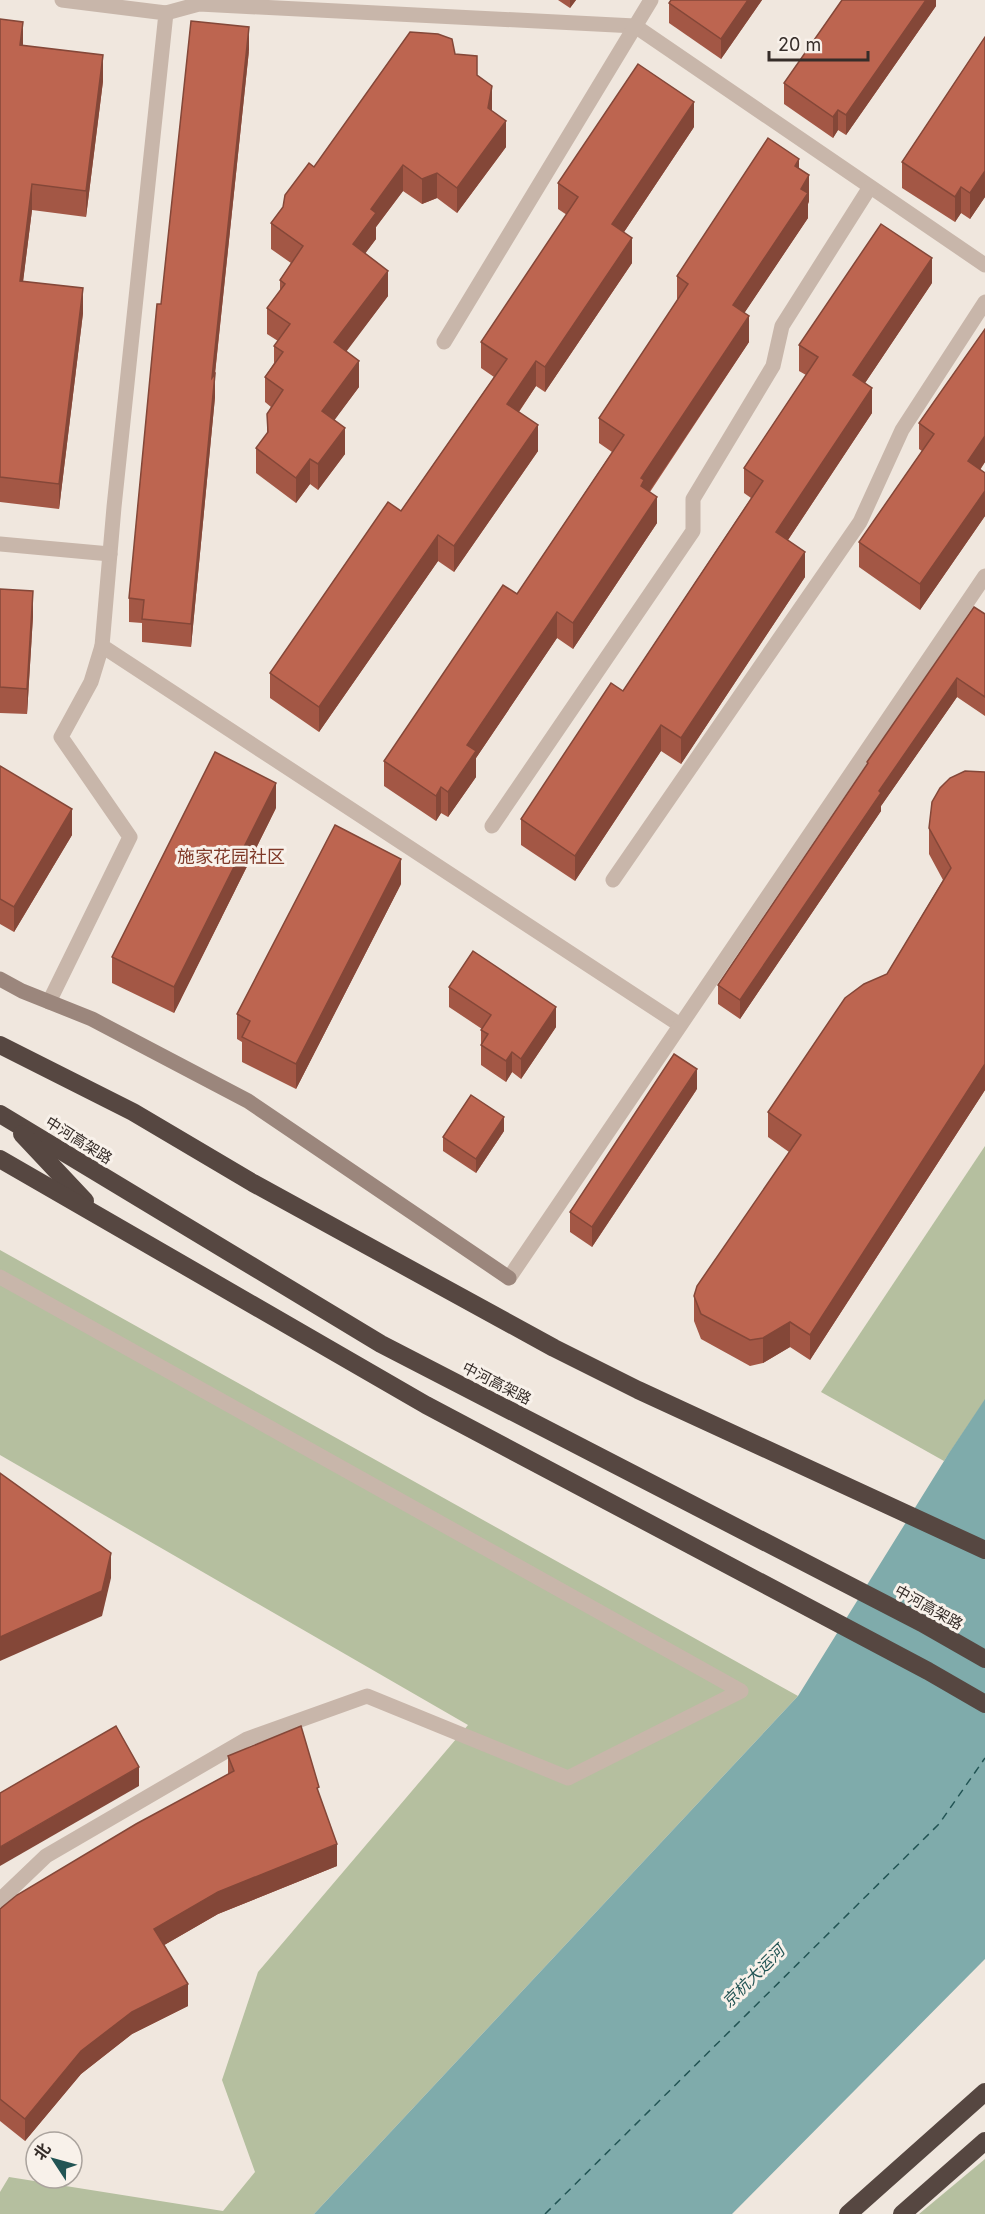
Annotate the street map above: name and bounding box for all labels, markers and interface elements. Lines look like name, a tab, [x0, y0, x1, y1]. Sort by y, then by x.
scale bar	[769, 24, 868, 62]
text: 20 m	[778, 34, 821, 55]
district label: 施家花园社区	[177, 846, 285, 867]
street label: 中河高架路	[42, 1112, 116, 1168]
street label: 中河高架路	[459, 1358, 535, 1408]
street label: 中河高架路	[892, 1581, 966, 1633]
water label: 京杭大运河	[718, 1939, 790, 2011]
north arrow	[24, 2130, 84, 2190]
text: 北	[29, 2139, 55, 2164]

